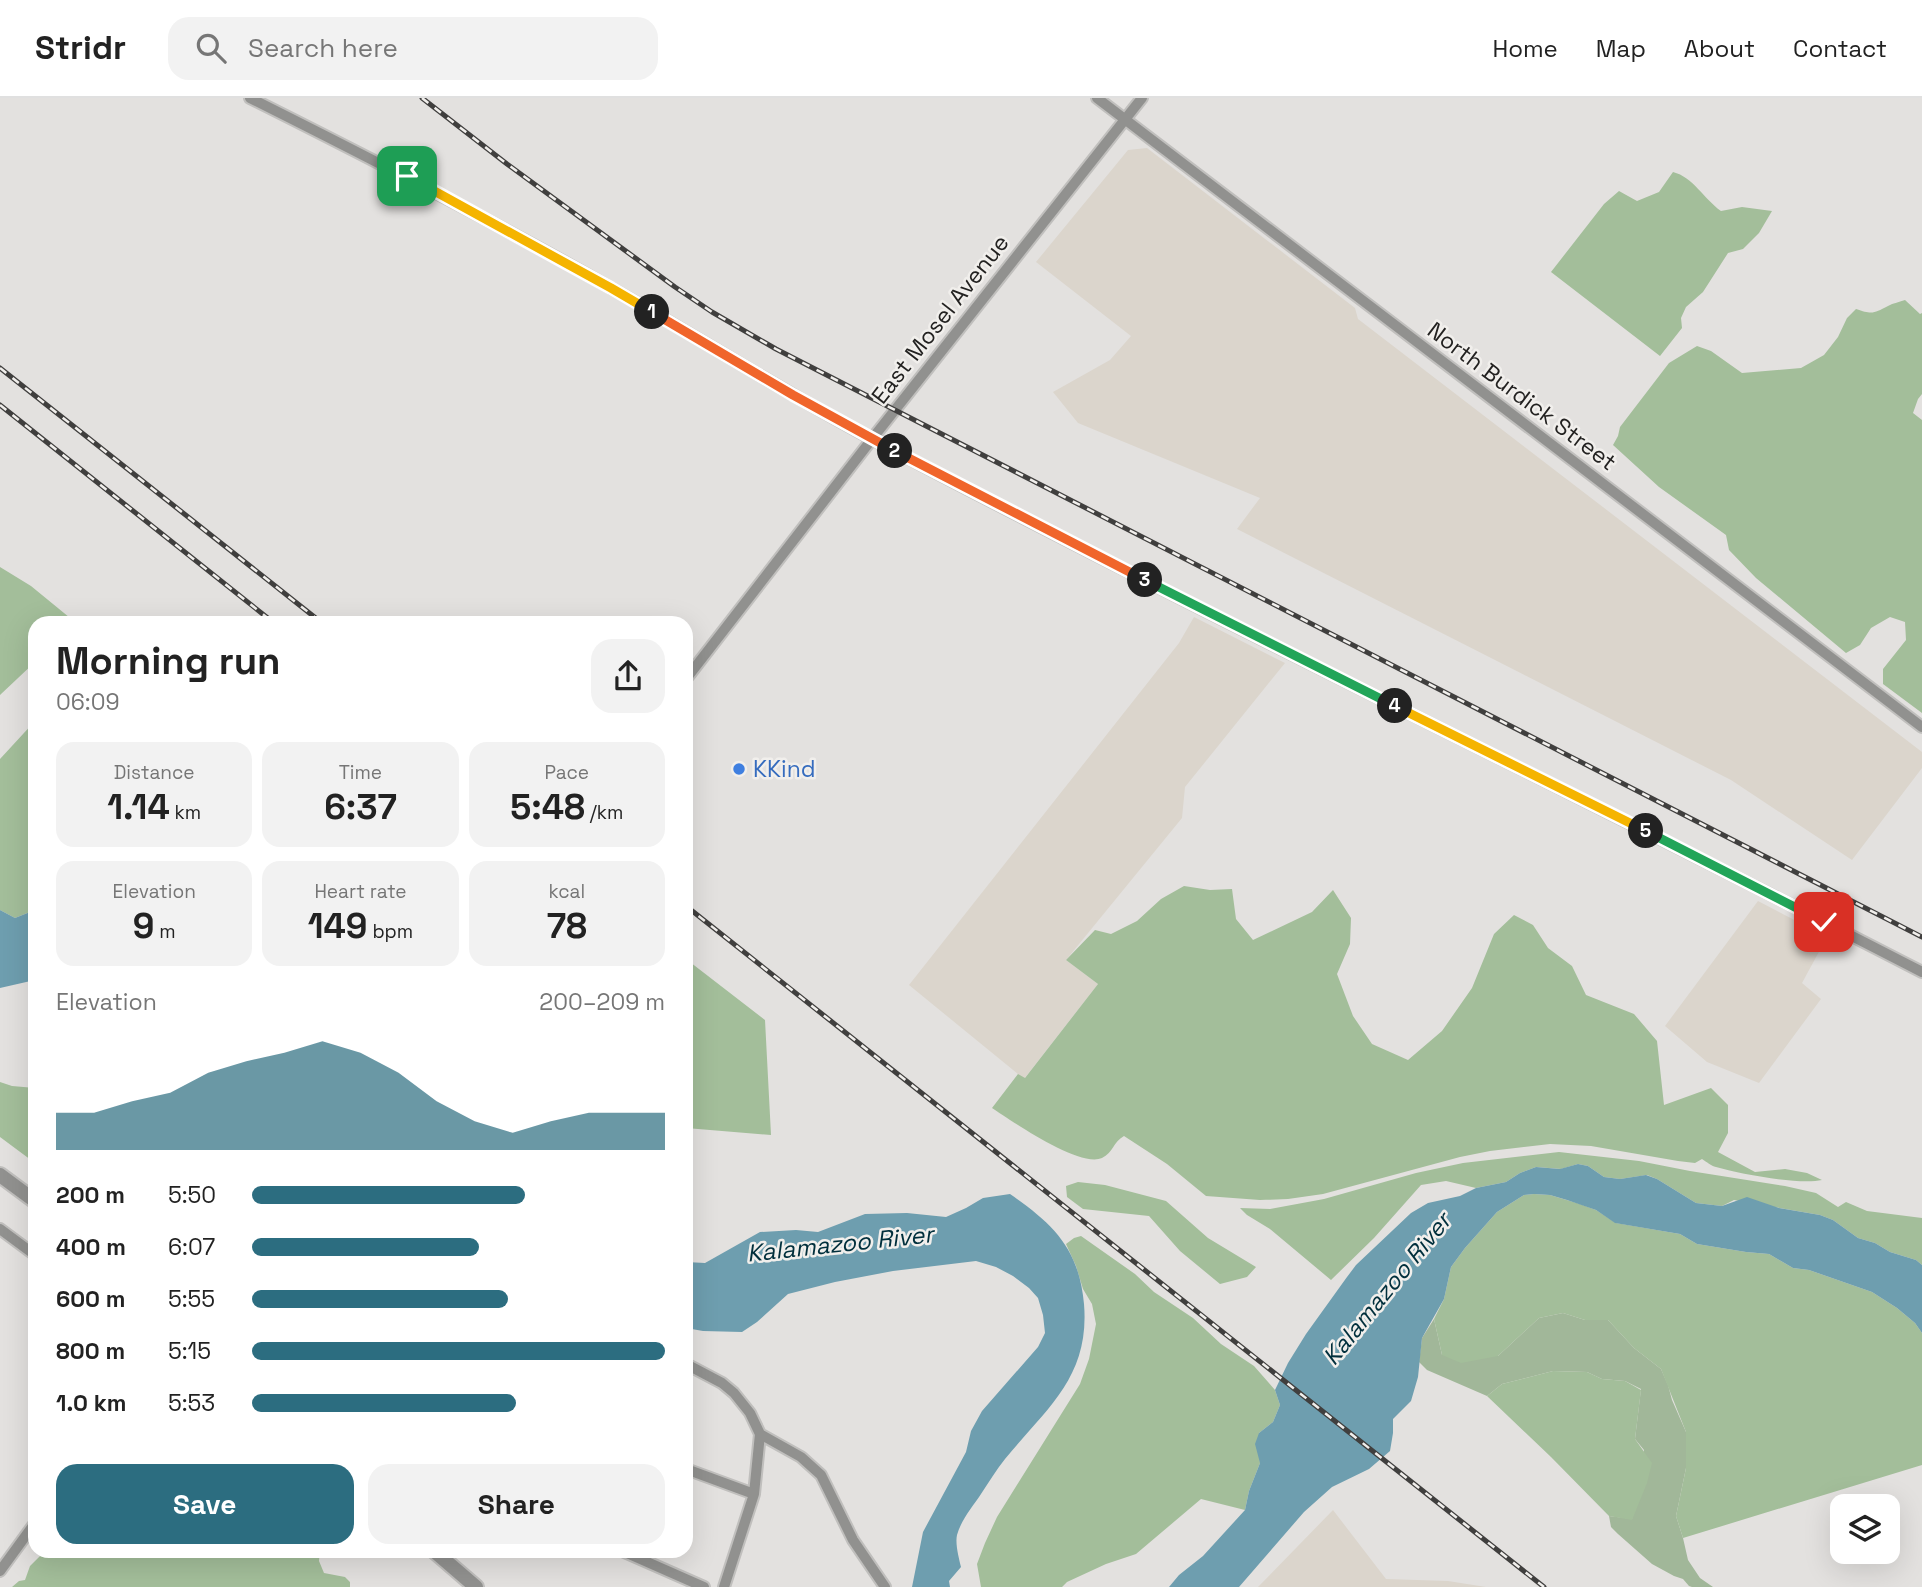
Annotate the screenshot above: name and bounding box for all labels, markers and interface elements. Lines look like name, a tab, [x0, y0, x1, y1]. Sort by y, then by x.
search box	[168, 17, 658, 80]
text: Stridr	[35, 27, 126, 69]
icon: search	[192, 29, 230, 67]
text: Search here	[248, 31, 398, 65]
text: Home	[1492, 33, 1558, 64]
text: Map	[1596, 33, 1646, 64]
text: About	[1684, 33, 1755, 64]
text: Contact	[1793, 33, 1887, 64]
pin	[377, 146, 437, 206]
icon: arrive	[388, 157, 426, 195]
street label: East Mosel Avenue	[865, 228, 1015, 410]
pin: 1	[634, 294, 670, 330]
text: 1	[647, 299, 656, 324]
street label: North Burdick Street	[1422, 315, 1622, 477]
pin: 2	[878, 434, 912, 468]
text: 2	[889, 438, 900, 463]
pin: 3	[1128, 562, 1162, 598]
text: 3	[1139, 567, 1150, 592]
text: Morning run	[56, 637, 281, 685]
button: share	[591, 639, 665, 713]
text: 06:09	[56, 687, 119, 717]
pin: 4	[1378, 688, 1412, 724]
text: 4	[1388, 693, 1401, 718]
place label: KKind	[753, 754, 816, 784]
text: Distance	[114, 760, 195, 785]
text: Time	[339, 760, 382, 785]
text: Pace	[545, 760, 589, 785]
marker: KKind	[731, 761, 747, 777]
text: 1.14	[107, 785, 170, 829]
text: 6:37	[324, 785, 397, 829]
text: 5:48	[510, 785, 585, 829]
text: km	[170, 800, 201, 825]
text: /km	[585, 800, 623, 825]
pin: 5	[1628, 814, 1664, 848]
text: 5	[1640, 818, 1651, 843]
text: Elevation	[113, 879, 196, 904]
text: Heart rate	[314, 879, 407, 904]
text: kcal	[548, 879, 585, 904]
pin	[1794, 892, 1854, 952]
icon: check	[1805, 903, 1843, 941]
text: 9	[133, 904, 154, 948]
text: 149	[308, 904, 368, 948]
text: 78	[547, 904, 587, 948]
text: m	[154, 919, 176, 944]
text: bpm	[368, 919, 413, 944]
text: Elevation	[56, 987, 157, 1017]
text: 200–209 m	[539, 987, 665, 1017]
text: 200 m	[56, 1180, 125, 1210]
text: 5:50	[168, 1180, 216, 1210]
water label: Kalamazoo River	[1316, 1204, 1459, 1371]
water label: Kalamazoo River	[745, 1218, 938, 1269]
text: 400 m	[56, 1232, 126, 1262]
text: 6:07	[168, 1232, 215, 1262]
text: 600 m	[56, 1284, 126, 1314]
text: 5:55	[168, 1284, 215, 1314]
text: 800 m	[56, 1336, 125, 1366]
text: 5:15	[168, 1336, 211, 1366]
text: 1.0 km	[56, 1388, 126, 1418]
text: 5:53	[168, 1388, 215, 1418]
button: Save	[56, 1464, 354, 1544]
button: Share	[368, 1464, 665, 1544]
map controls	[1830, 1494, 1900, 1564]
button: layers	[1830, 1494, 1900, 1564]

